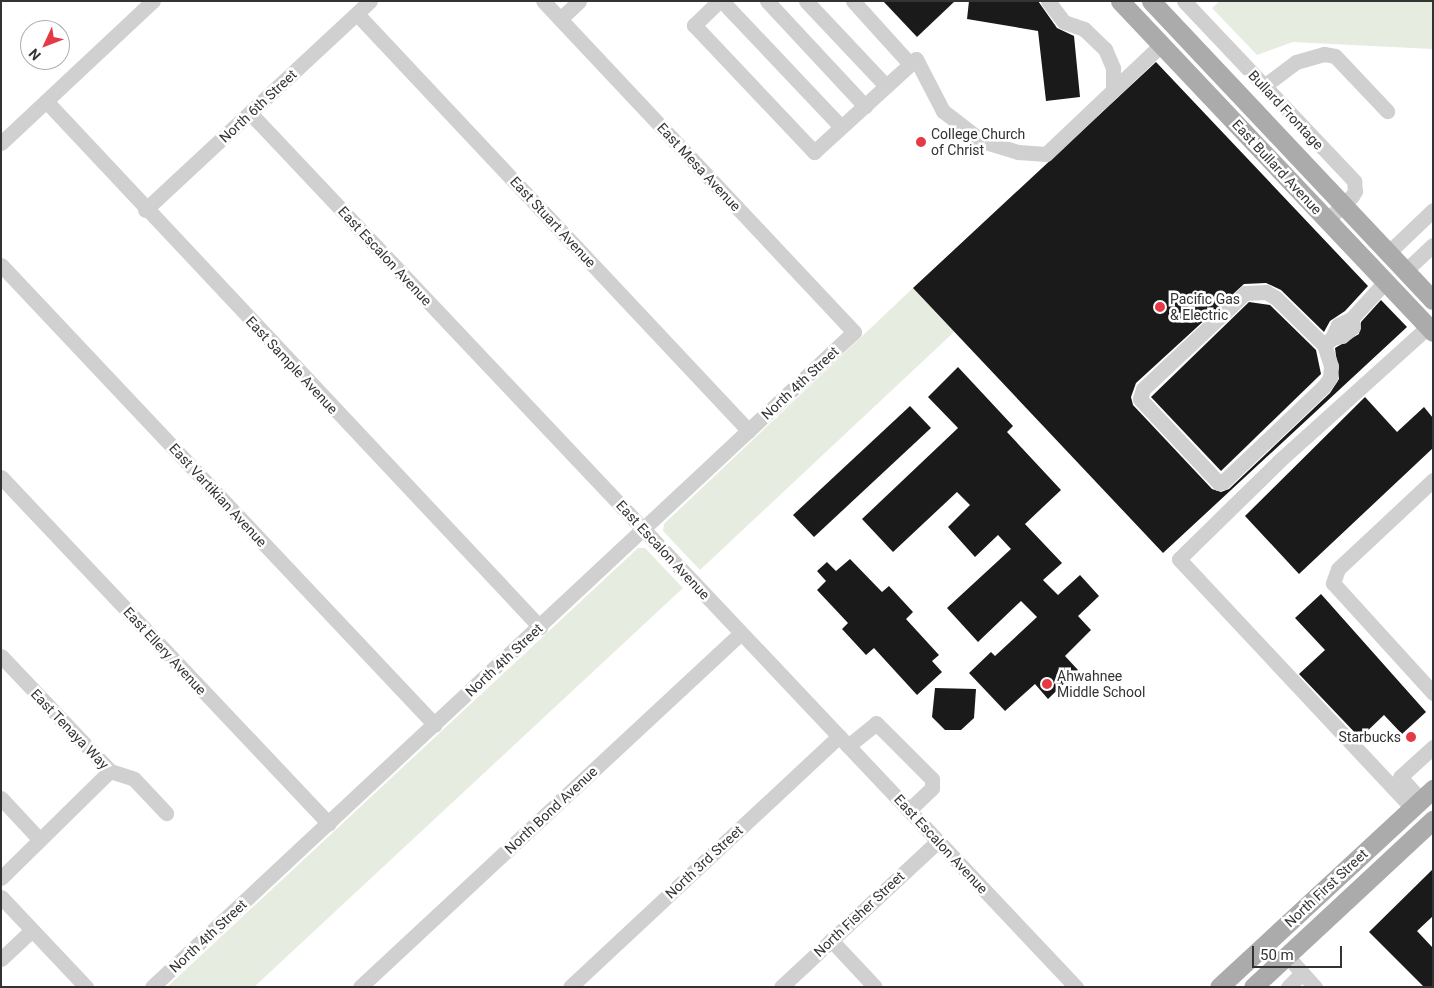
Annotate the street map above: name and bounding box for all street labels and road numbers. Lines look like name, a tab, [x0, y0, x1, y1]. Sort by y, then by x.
street label: North 6th Street	[216, 66, 300, 146]
street label: Bullard Frontage	[1245, 67, 1327, 153]
street label: East Bullard Avenue	[1229, 116, 1325, 218]
street label: East Mesa Avenue	[654, 119, 744, 215]
street label: East Stuart Avenue	[507, 173, 599, 271]
street label: East Escalon Avenue	[335, 203, 435, 309]
street label: East Sample Avenue	[243, 313, 341, 417]
street label: North 4th Street	[758, 343, 842, 423]
street label: East Vartikian Avenue	[166, 440, 270, 550]
street label: East Escalon Avenue	[613, 497, 713, 603]
street label: East Ellery Avenue	[120, 604, 210, 698]
street label: North 4th Street	[462, 620, 546, 700]
street label: East Tenaya Way	[27, 685, 113, 773]
street label: North Bond Avenue	[501, 763, 601, 857]
street label: East Escalon Avenue	[891, 791, 991, 897]
street label: North 3rd Street	[662, 822, 746, 902]
street label: North First Street	[1281, 845, 1371, 931]
street label: North Fisher Street	[810, 868, 908, 960]
street label: North 4th Street	[166, 896, 250, 976]

